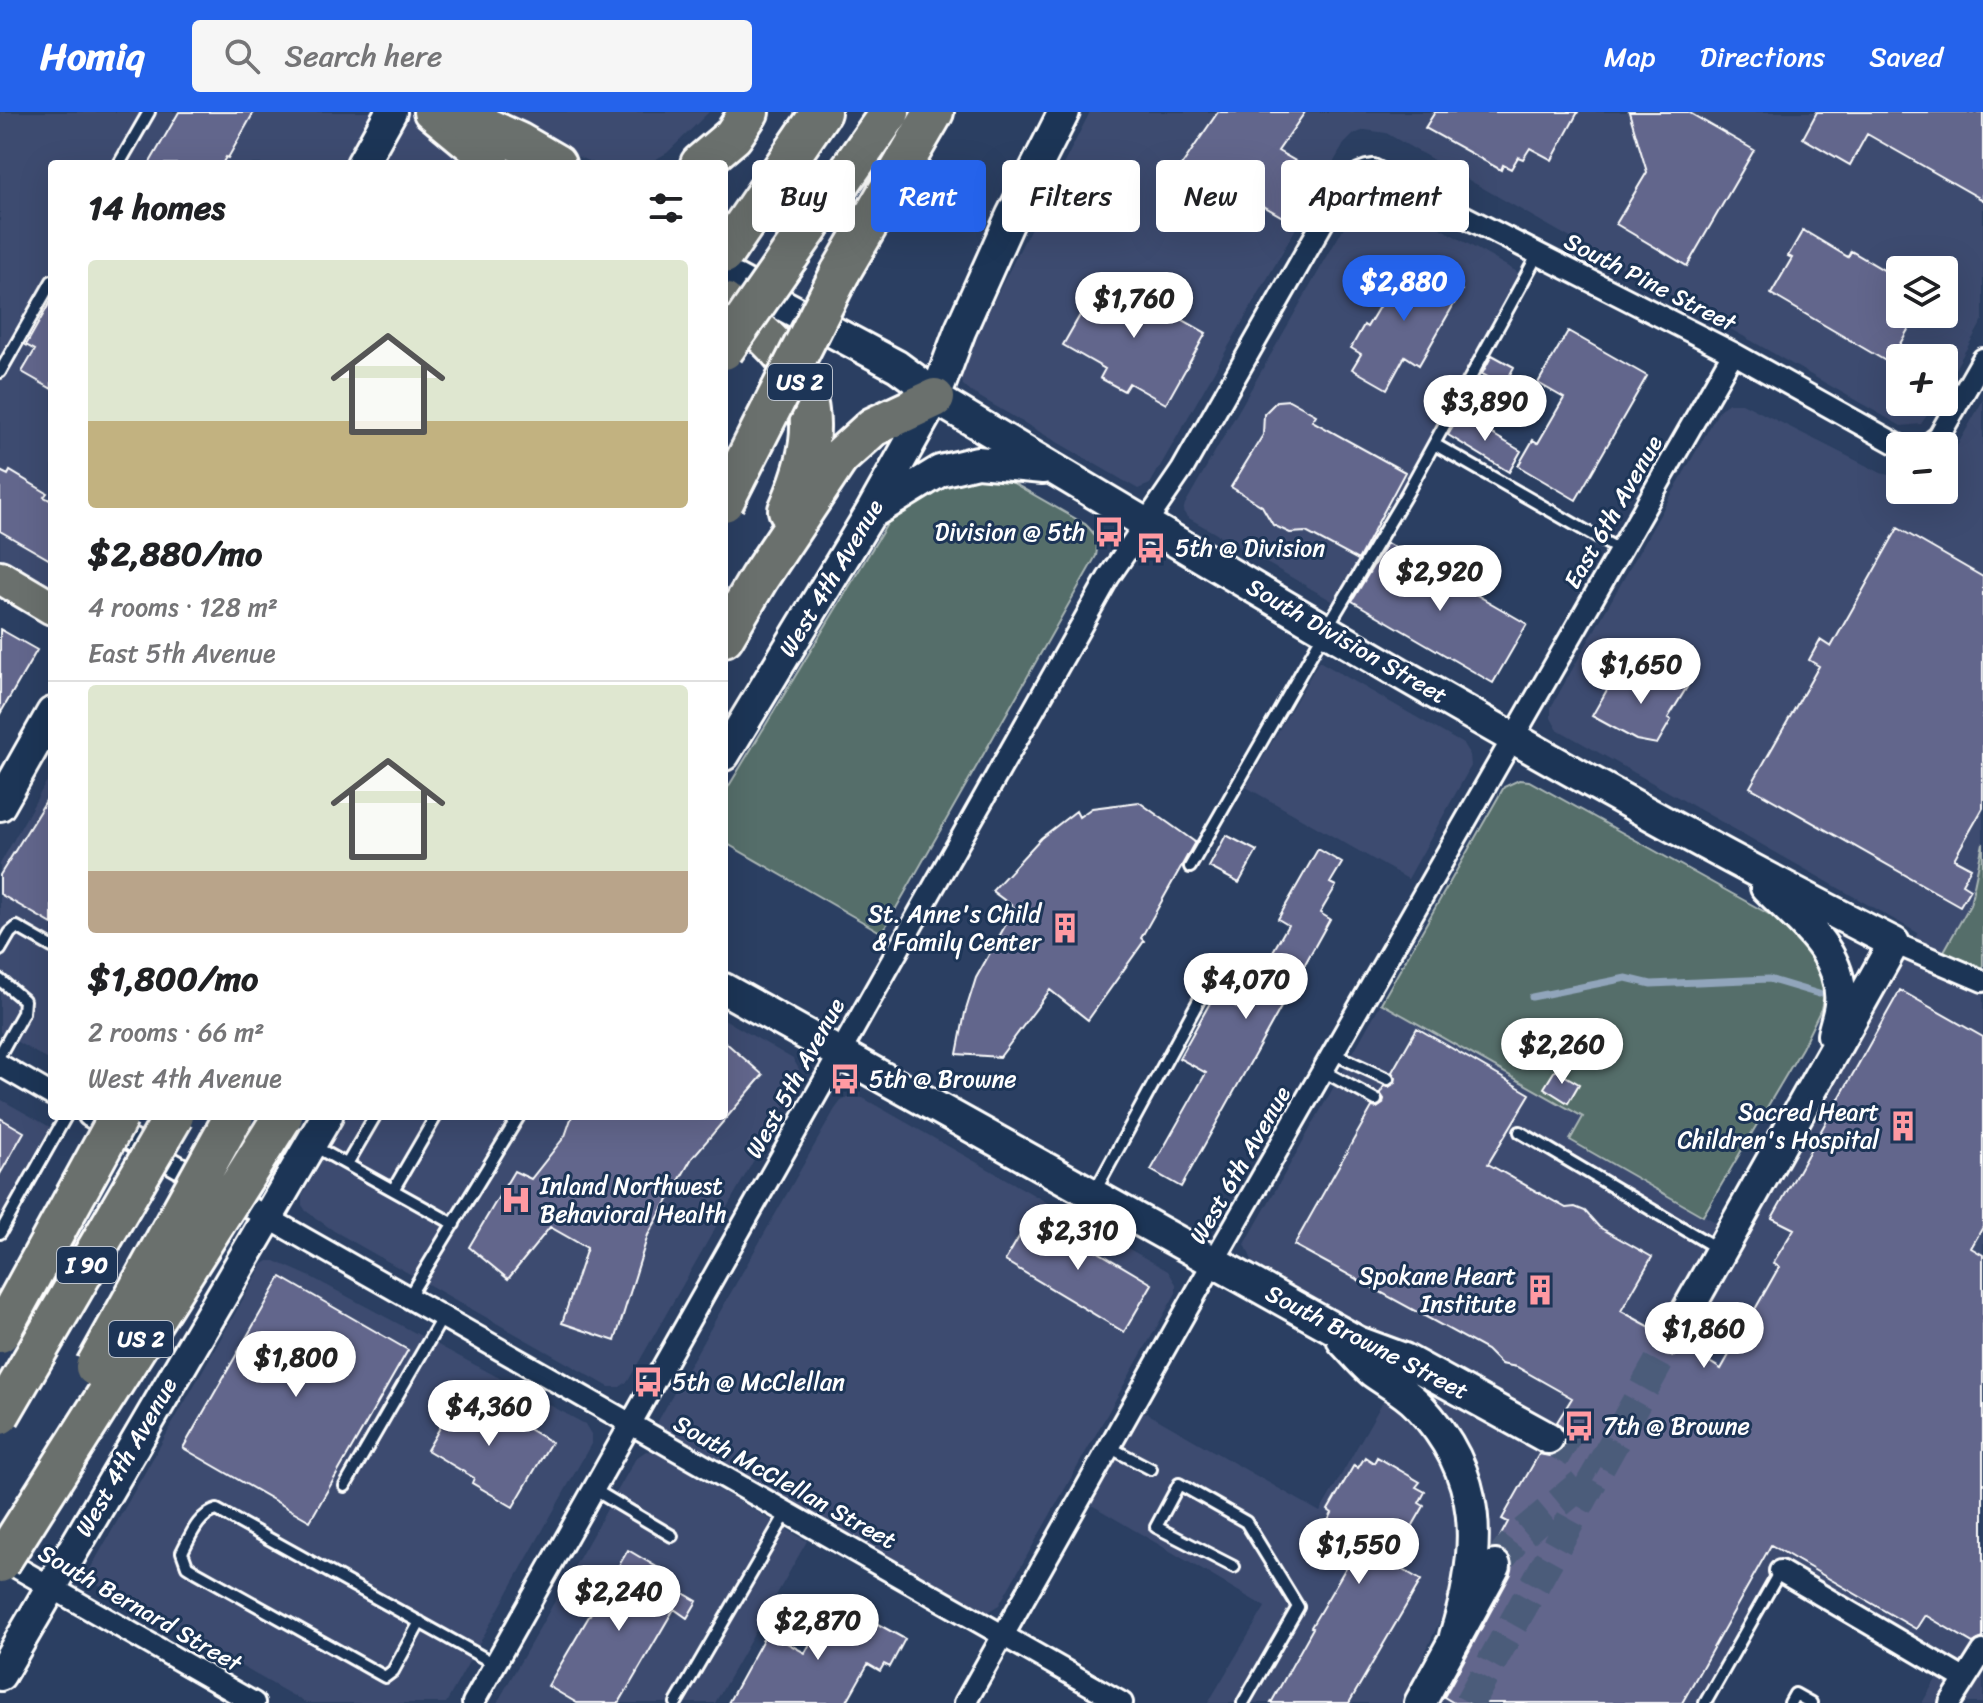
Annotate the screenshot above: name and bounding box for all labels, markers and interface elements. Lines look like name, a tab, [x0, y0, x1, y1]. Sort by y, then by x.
search box	[192, 20, 752, 92]
text: Homiq	[40, 23, 144, 90]
text: Search here	[284, 29, 442, 83]
text: Map	[1604, 32, 1656, 81]
text: Directions	[1700, 32, 1825, 81]
text: Saved	[1869, 32, 1943, 81]
icon: search	[220, 34, 264, 78]
chip: Buy	[752, 160, 855, 232]
chip: Rent	[871, 160, 986, 232]
chip: Filters	[1002, 160, 1140, 232]
chip: New	[1156, 160, 1265, 232]
chip: Apartment	[1281, 160, 1469, 232]
text: 14 homes	[88, 178, 225, 238]
icon: filters	[644, 186, 688, 230]
street label: South Pine Street	[1556, 221, 1745, 344]
pin: $2,880	[1339, 255, 1469, 323]
map controls	[1886, 256, 1958, 504]
button: layers	[1886, 256, 1958, 328]
text: $2,880	[1360, 258, 1448, 304]
pin: $1,760	[1069, 272, 1199, 340]
text: $1,760	[1093, 275, 1175, 321]
icon: home	[316, 312, 460, 456]
button: +	[1886, 344, 1958, 416]
road number: US 2	[768, 364, 832, 400]
pin: $3,890	[1420, 375, 1550, 443]
text: $3,890	[1442, 378, 1528, 424]
street label: East 6th Avenue	[1552, 427, 1674, 597]
button: −	[1886, 432, 1958, 504]
street label: West 4th Avenue	[767, 490, 895, 665]
place label: Division @ 5th	[935, 511, 1085, 553]
bus stop icon: Division @ 5th	[1092, 515, 1126, 549]
text: $2,880/mo	[88, 524, 262, 584]
place label: 5th @ Division	[1175, 527, 1325, 569]
bus stop icon: 5th @ Division	[1134, 531, 1168, 565]
pin: $2,920	[1375, 545, 1505, 613]
text: $2,920	[1397, 548, 1483, 594]
street label: South Division Street	[1238, 566, 1456, 716]
text: 4 rooms · 128 m²	[88, 584, 278, 630]
text: East 5th Avenue	[88, 630, 275, 676]
pin: $1,650	[1576, 638, 1706, 706]
text: $1,650	[1600, 641, 1682, 687]
icon: home	[316, 737, 460, 881]
place label: St. Anne's Child & Family Center	[868, 893, 1043, 963]
building icon: St. Anne's Child & Family Center	[1048, 911, 1082, 945]
text: $1,800/mo	[88, 949, 258, 1009]
pin: $4,070	[1181, 953, 1311, 1021]
text: $4,070	[1202, 956, 1290, 1002]
street label: West 5th Avenue	[733, 989, 857, 1166]
text: 2 rooms · 66 m²	[88, 1009, 264, 1055]
pin: $2,260	[1497, 1018, 1627, 1086]
text: $2,260	[1519, 1021, 1605, 1067]
text: West 4th Avenue	[88, 1055, 282, 1101]
place label: 5th @ Browne	[869, 1058, 1017, 1100]
bus stop icon: 5th @ Browne	[828, 1062, 862, 1096]
street label: West 6th Avenue	[1177, 1077, 1303, 1252]
place label: Sacred Heart Children's Hospital	[1677, 1091, 1880, 1161]
building icon: Sacred Heart Children's Hospital	[1886, 1109, 1920, 1143]
place label: Inland Northwest Behavioral Health	[539, 1165, 727, 1235]
hospital icon: Inland Northwest Behavioral Health	[499, 1183, 533, 1217]
pin: $2,310	[1013, 1204, 1143, 1272]
text: $2,310	[1037, 1207, 1119, 1253]
road number: I 90	[57, 1247, 117, 1283]
place label: Spokane Heart Institute	[1359, 1255, 1516, 1325]
street label: South Browne Street	[1258, 1273, 1476, 1411]
building icon: Spokane Heart Institute	[1523, 1273, 1557, 1307]
pin: $1,860	[1639, 1302, 1769, 1370]
text: $1,860	[1663, 1305, 1745, 1351]
road number: US 2	[109, 1321, 173, 1357]
pin: $1,800	[231, 1331, 361, 1399]
text: $1,800	[254, 1334, 338, 1380]
place label: 5th @ McClellan	[672, 1361, 845, 1403]
bus stop icon: 5th @ McClellan	[631, 1365, 665, 1399]
street label: West 4th Avenue	[63, 1369, 189, 1545]
pin: $4,360	[424, 1380, 554, 1448]
text: $4,360	[446, 1383, 532, 1429]
street label: South McClellan Street	[665, 1403, 905, 1561]
place label: 7th @ Browne	[1603, 1405, 1750, 1447]
bus stop icon: 7th @ Browne	[1562, 1409, 1596, 1443]
pin: $1,550	[1294, 1518, 1424, 1586]
text: $1,550	[1317, 1521, 1401, 1567]
street label: South Bernard Street	[30, 1532, 251, 1684]
pin: $2,240	[554, 1565, 684, 1633]
text: $2,240	[575, 1568, 663, 1614]
pin: $2,870	[753, 1594, 883, 1662]
text: $2,870	[775, 1597, 861, 1643]

